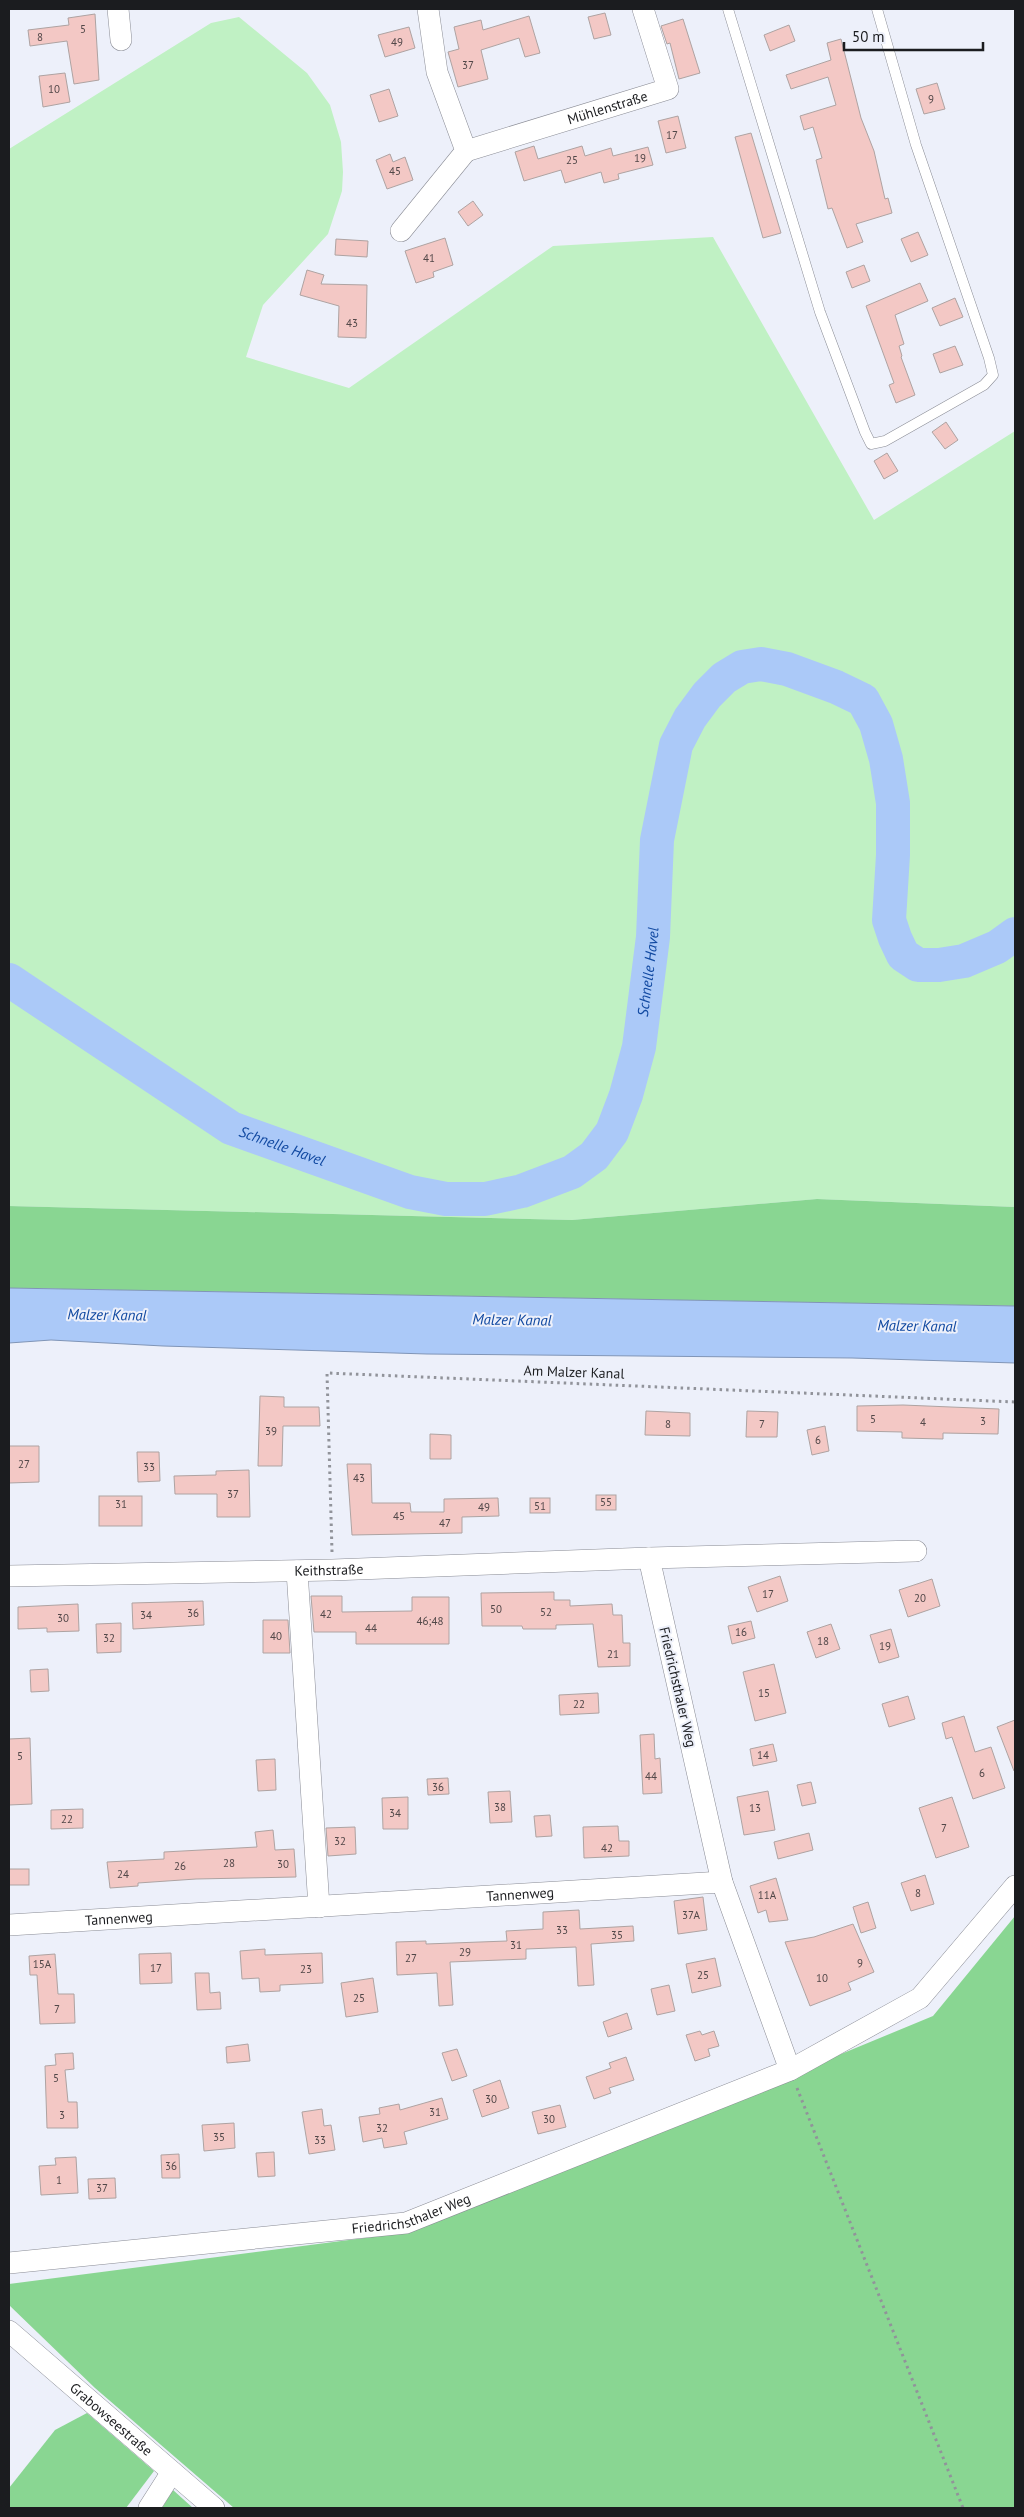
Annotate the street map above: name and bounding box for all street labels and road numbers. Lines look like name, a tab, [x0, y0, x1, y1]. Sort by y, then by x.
street label: Mühlenstraße	[565, 87, 650, 128]
street label: Am Malzer Kanal	[523, 1361, 625, 1383]
street label: Keithstraße	[294, 1560, 364, 1580]
street label: Friedrichsthaler Weg	[655, 1625, 701, 1749]
street label: Tannenweg	[486, 1883, 555, 1905]
street label: Tannenweg	[84, 1907, 153, 1929]
street label: Friedrichsthaler Weg	[351, 2189, 473, 2237]
street label: Grabowseestraße	[66, 2379, 156, 2460]

